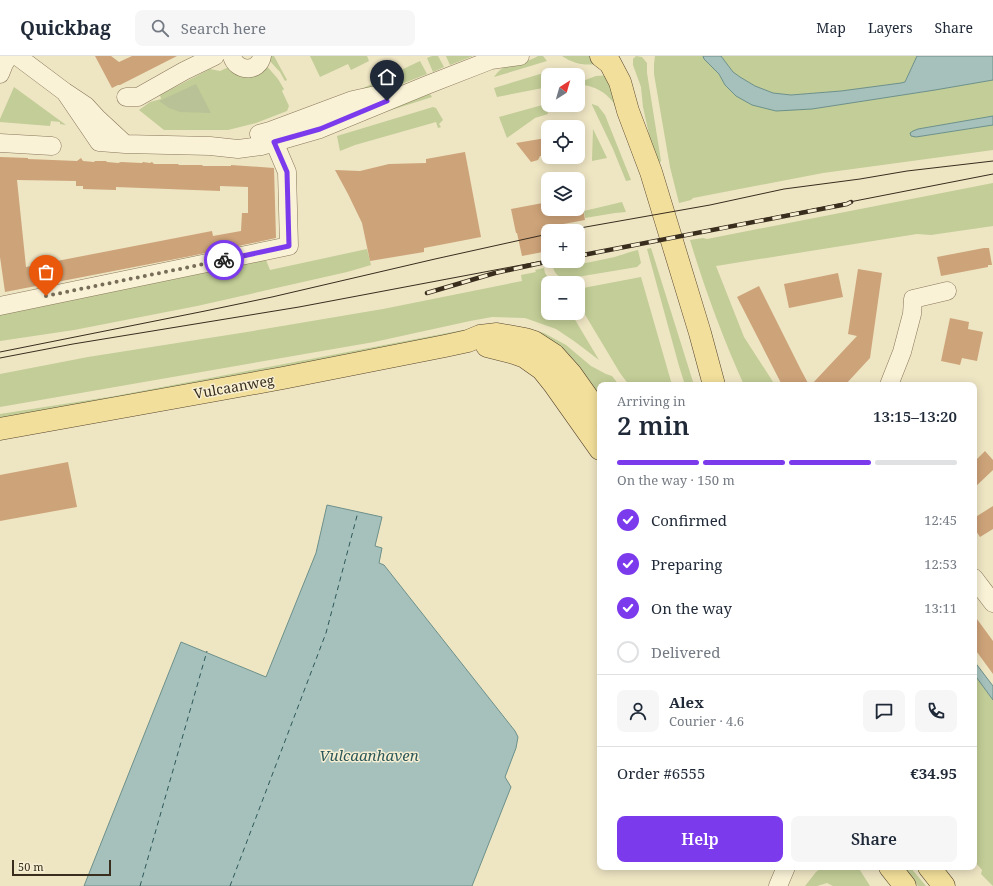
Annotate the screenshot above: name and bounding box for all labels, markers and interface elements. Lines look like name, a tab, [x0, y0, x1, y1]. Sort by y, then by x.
search box	[135, 10, 415, 46]
text: Quickbag	[20, 15, 111, 41]
icon: search	[149, 17, 171, 39]
text: Search here	[181, 18, 266, 38]
text: Map	[816, 18, 846, 37]
text: Layers	[868, 18, 913, 37]
text: Share	[935, 18, 973, 37]
pin	[370, 60, 404, 101]
icon: home	[376, 66, 398, 88]
north arrow	[541, 68, 585, 112]
map controls	[541, 68, 585, 320]
button: locate	[541, 120, 585, 164]
button: layers	[541, 172, 585, 216]
button: +	[541, 224, 585, 268]
courier	[204, 240, 244, 280]
icon: bike	[213, 249, 235, 271]
pin	[29, 255, 63, 296]
icon: bag	[35, 261, 57, 283]
button: −	[541, 276, 585, 320]
street label: Vulcaanweg	[192, 370, 276, 403]
text: Arriving in	[617, 392, 686, 410]
text: 13:15–13:20	[873, 406, 957, 426]
text: 2 min	[617, 407, 690, 443]
text: On the way · 150 m	[617, 471, 735, 489]
icon: check	[617, 509, 639, 531]
text: Confirmed	[651, 510, 727, 530]
text: 12:45	[924, 511, 957, 529]
icon: check	[617, 553, 639, 575]
text: Preparing	[651, 554, 722, 574]
text: 12:53	[924, 555, 957, 573]
icon: check	[617, 597, 639, 619]
text: On the way	[651, 598, 732, 618]
text: 13:11	[924, 599, 957, 617]
text: Delivered	[651, 642, 720, 662]
button: person	[617, 690, 659, 732]
button: chat	[863, 690, 905, 732]
button: phone	[915, 690, 957, 732]
text: Alex	[669, 692, 704, 712]
text: Courier · 4.6	[669, 712, 744, 730]
water label: Vulcaanhaven	[319, 745, 419, 765]
text: Order #6555	[617, 763, 705, 783]
text: €34.95	[910, 763, 957, 783]
button: Help	[617, 816, 783, 862]
button: Share	[791, 816, 957, 862]
scale bar	[12, 858, 111, 877]
text: 50 m	[18, 859, 44, 874]

